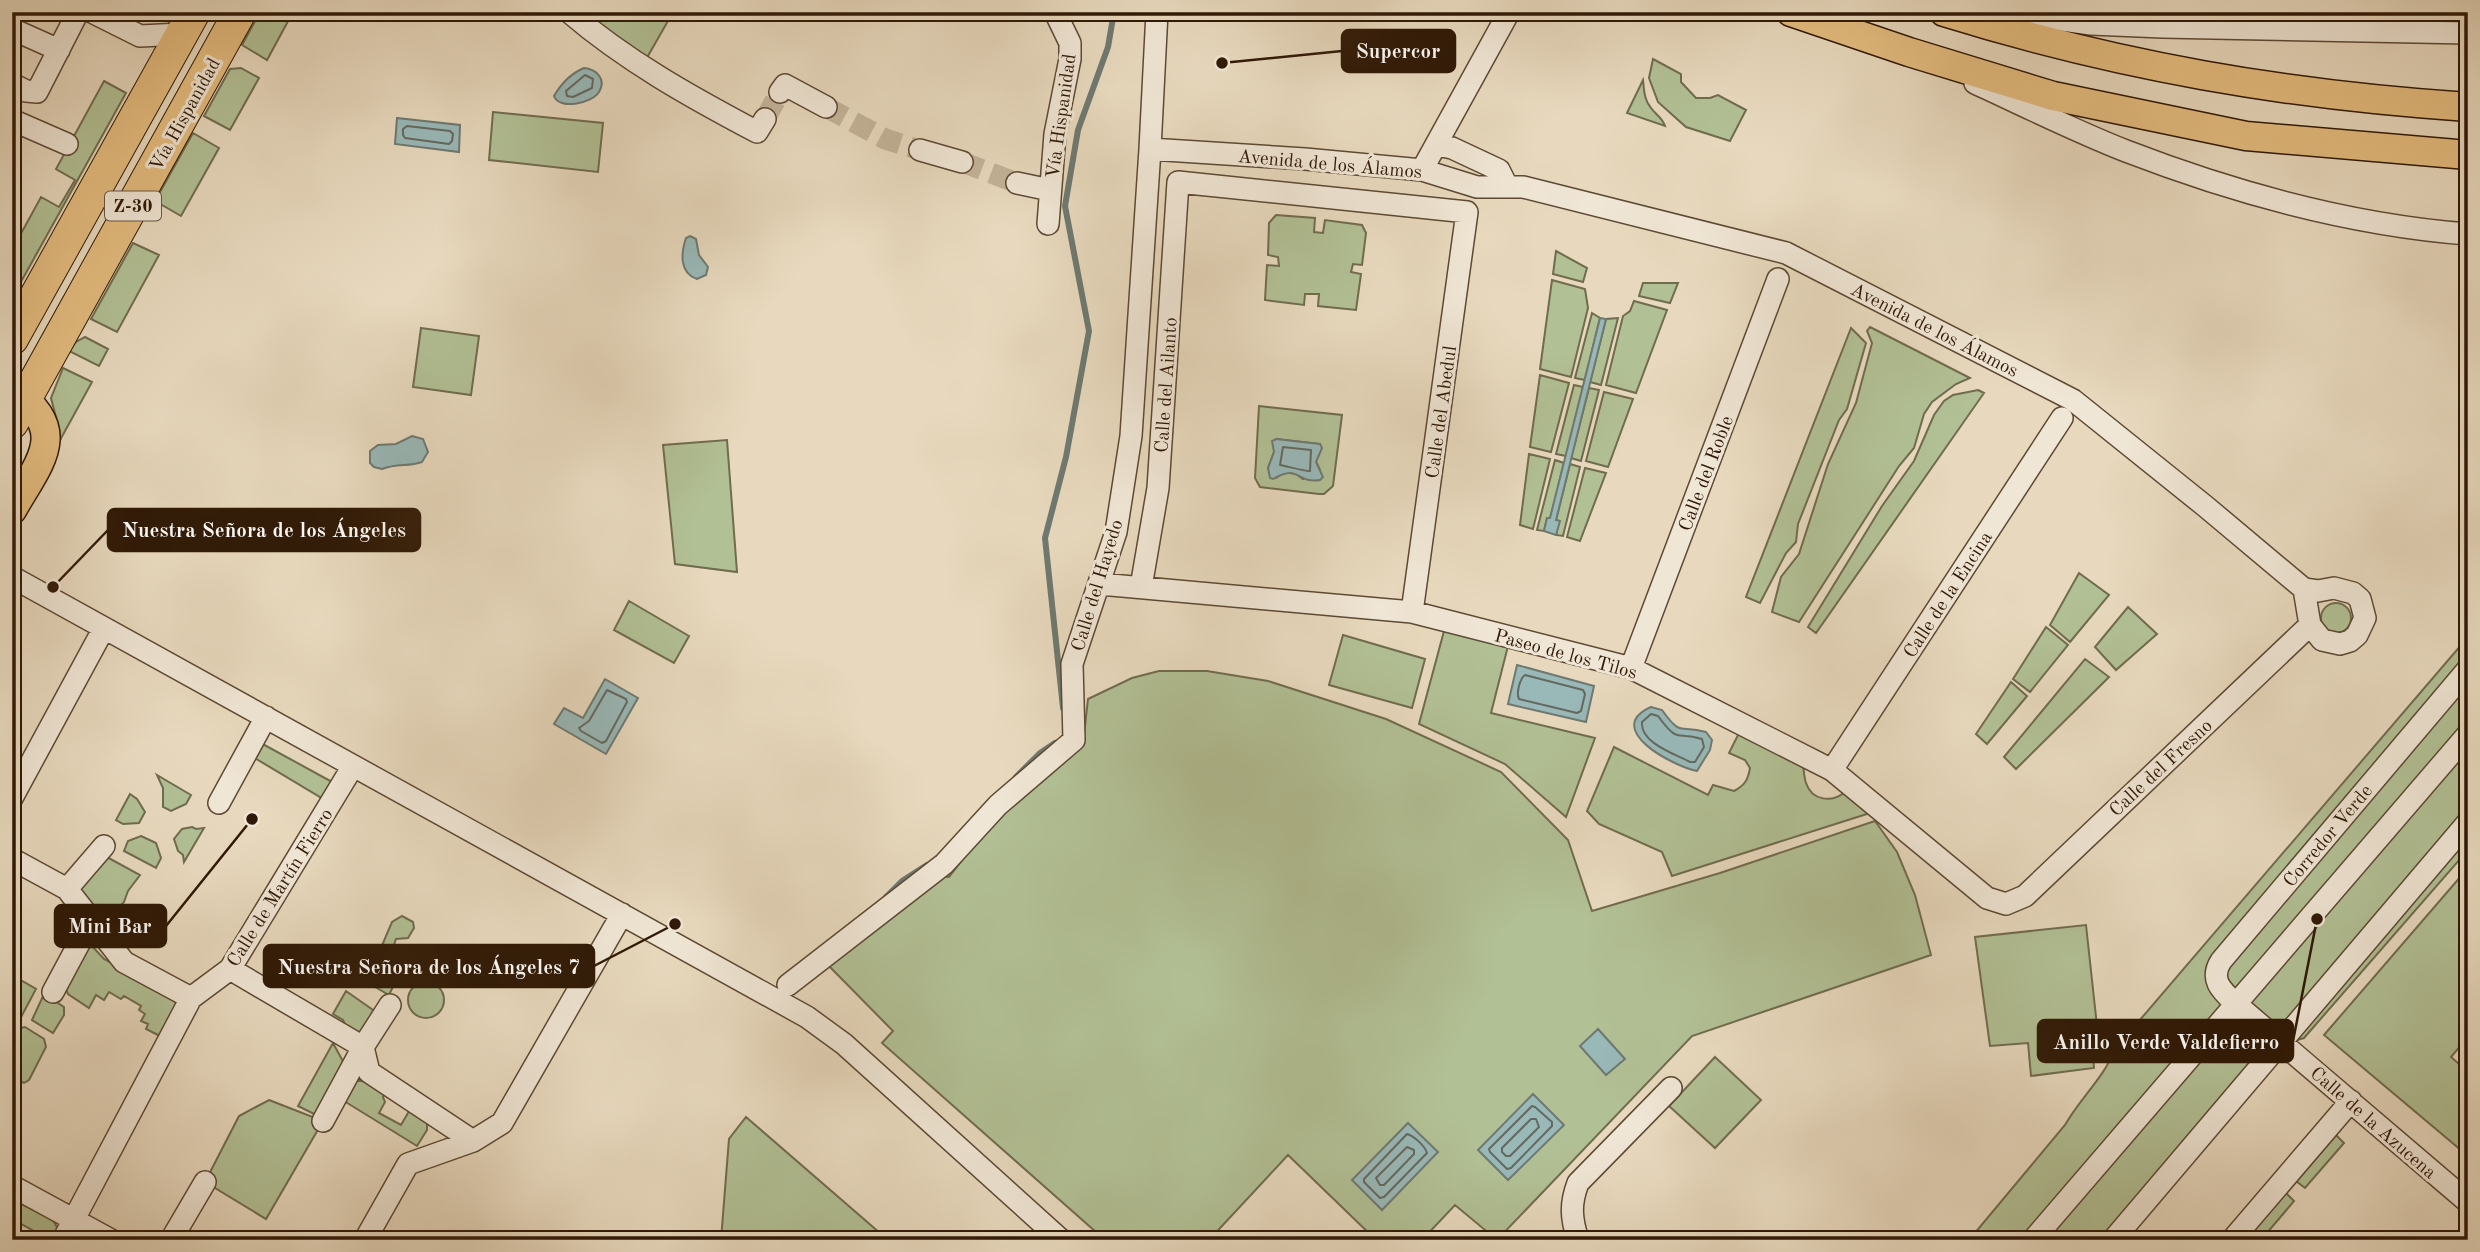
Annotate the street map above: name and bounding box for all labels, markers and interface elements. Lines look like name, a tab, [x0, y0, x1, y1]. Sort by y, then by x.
callout: Supercor	[1342, 30, 1455, 72]
text: Supercor	[1356, 42, 1440, 63]
street label: Vía Hispanidad	[1044, 53, 1081, 180]
street label: Vía Hispanidad	[147, 55, 225, 175]
street label: Avenida de los Álamos	[1237, 144, 1423, 183]
road number: Z-30	[105, 191, 161, 220]
street label: Avenida de los Álamos	[1847, 277, 2022, 382]
street label: Calle del Ailanto	[1153, 317, 1182, 454]
street label: Calle del Abedul	[1424, 345, 1461, 480]
street label: Calle del Roble	[1677, 413, 1738, 534]
callout: Nuestra Señora de los Ángeles	[108, 509, 420, 551]
text: Nuestra Señora de los Ángeles	[122, 517, 406, 542]
street label: Calle del Hayedo	[1069, 518, 1127, 654]
street label: Calle de la Encina	[1901, 528, 1997, 662]
street label: Paseo de los Tilos	[1492, 627, 1639, 684]
street label: Calle del Fresno	[2107, 717, 2217, 821]
street label: Corredor Verde	[2281, 782, 2377, 891]
street label: Calle de Martín Fierro	[225, 806, 338, 971]
callout: Mini Bar	[55, 905, 166, 947]
text: Mini Bar	[68, 917, 152, 938]
callout: Nuestra Señora de los Ángeles 7	[264, 945, 594, 987]
text: Nuestra Señora de los Ángeles 7	[278, 954, 580, 979]
callout: Anillo Verde Valdefierro	[2038, 1020, 2293, 1062]
text: Anillo Verde Valdefierro	[2053, 1033, 2279, 1054]
street label: Calle de la Azucena	[2306, 1064, 2439, 1184]

